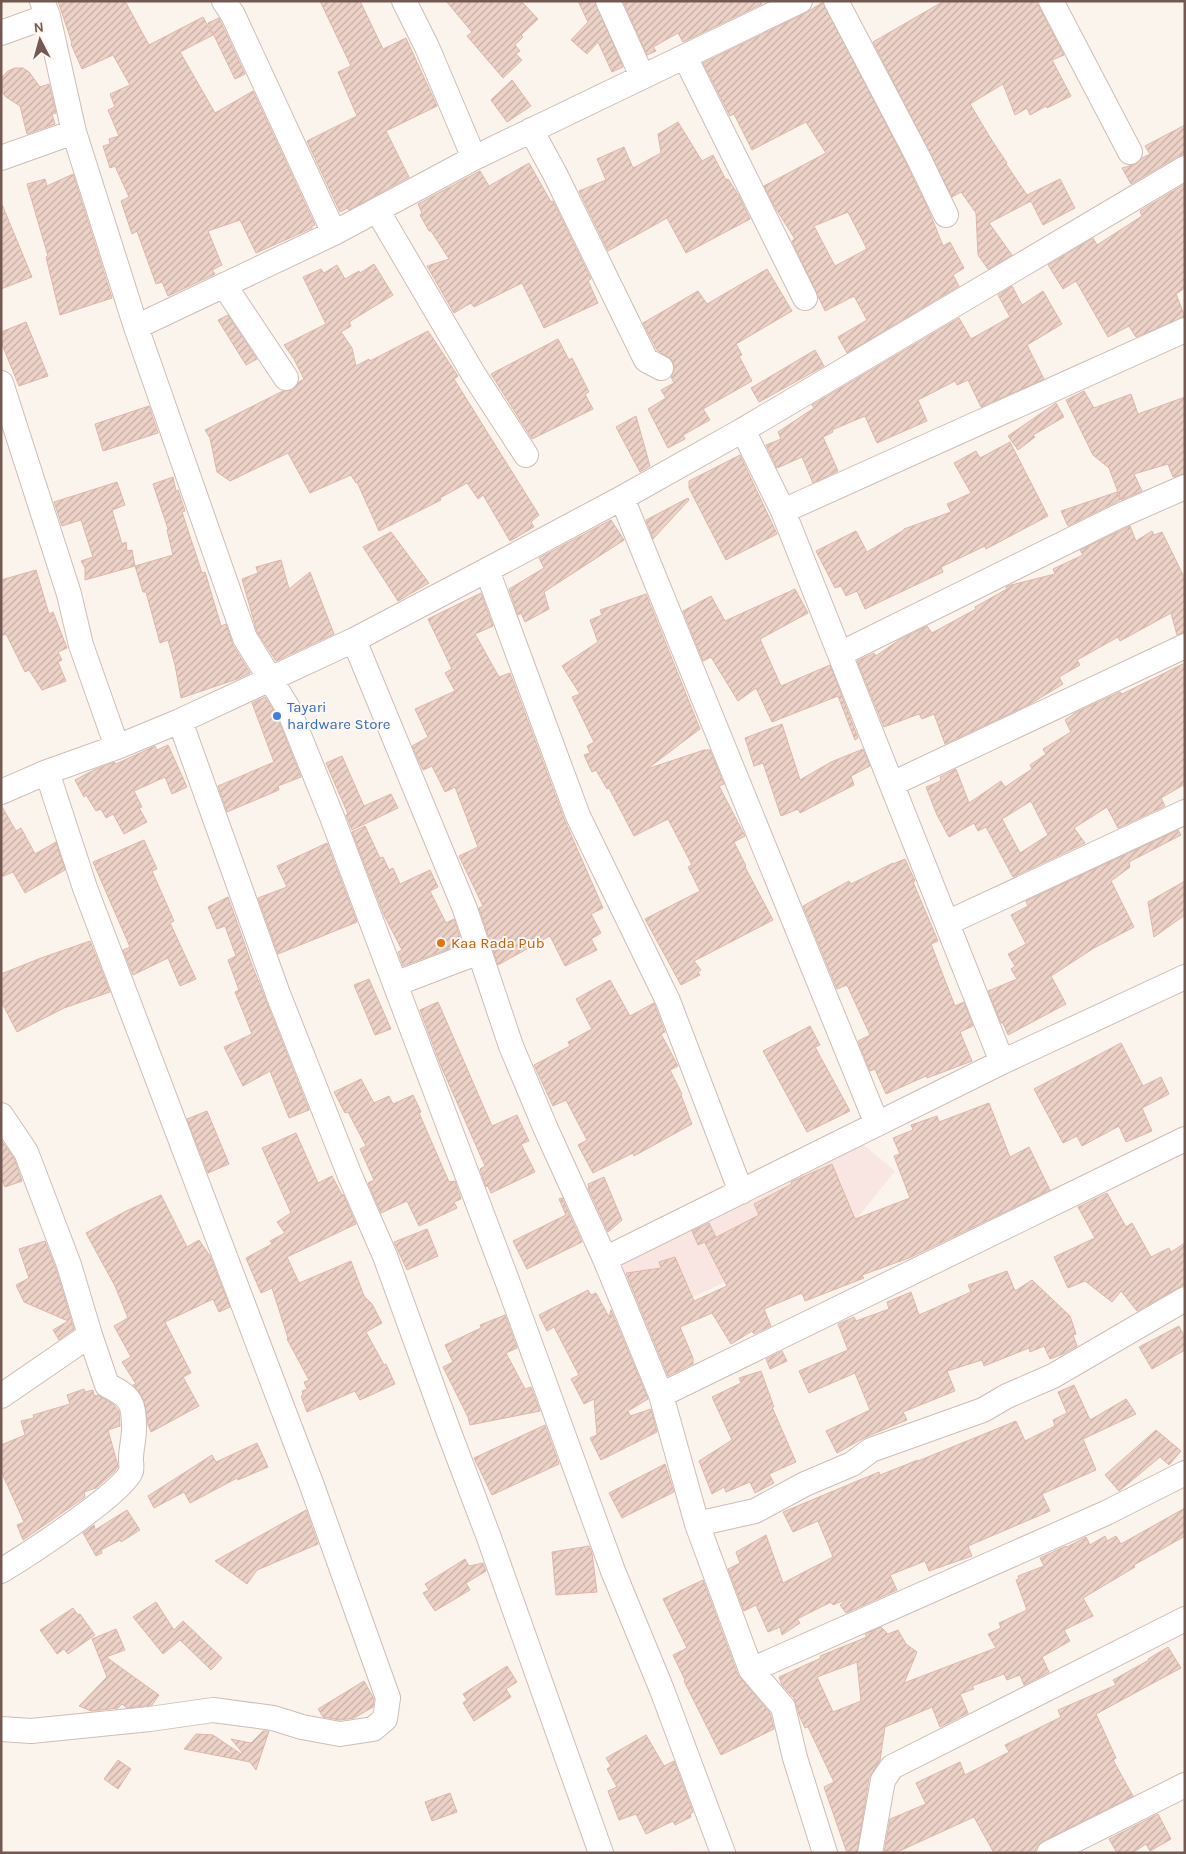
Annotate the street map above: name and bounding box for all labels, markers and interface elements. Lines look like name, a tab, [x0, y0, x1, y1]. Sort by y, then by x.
north arrow	[15, 15, 65, 65]
text: N	[33, 19, 45, 37]
place label: Tayari hardware Store	[287, 698, 390, 733]
marker: Tayari hardware Store	[271, 710, 283, 722]
place label: Kaa Rada Pub	[451, 934, 545, 952]
marker: Kaa Rada Pub	[435, 937, 447, 949]

